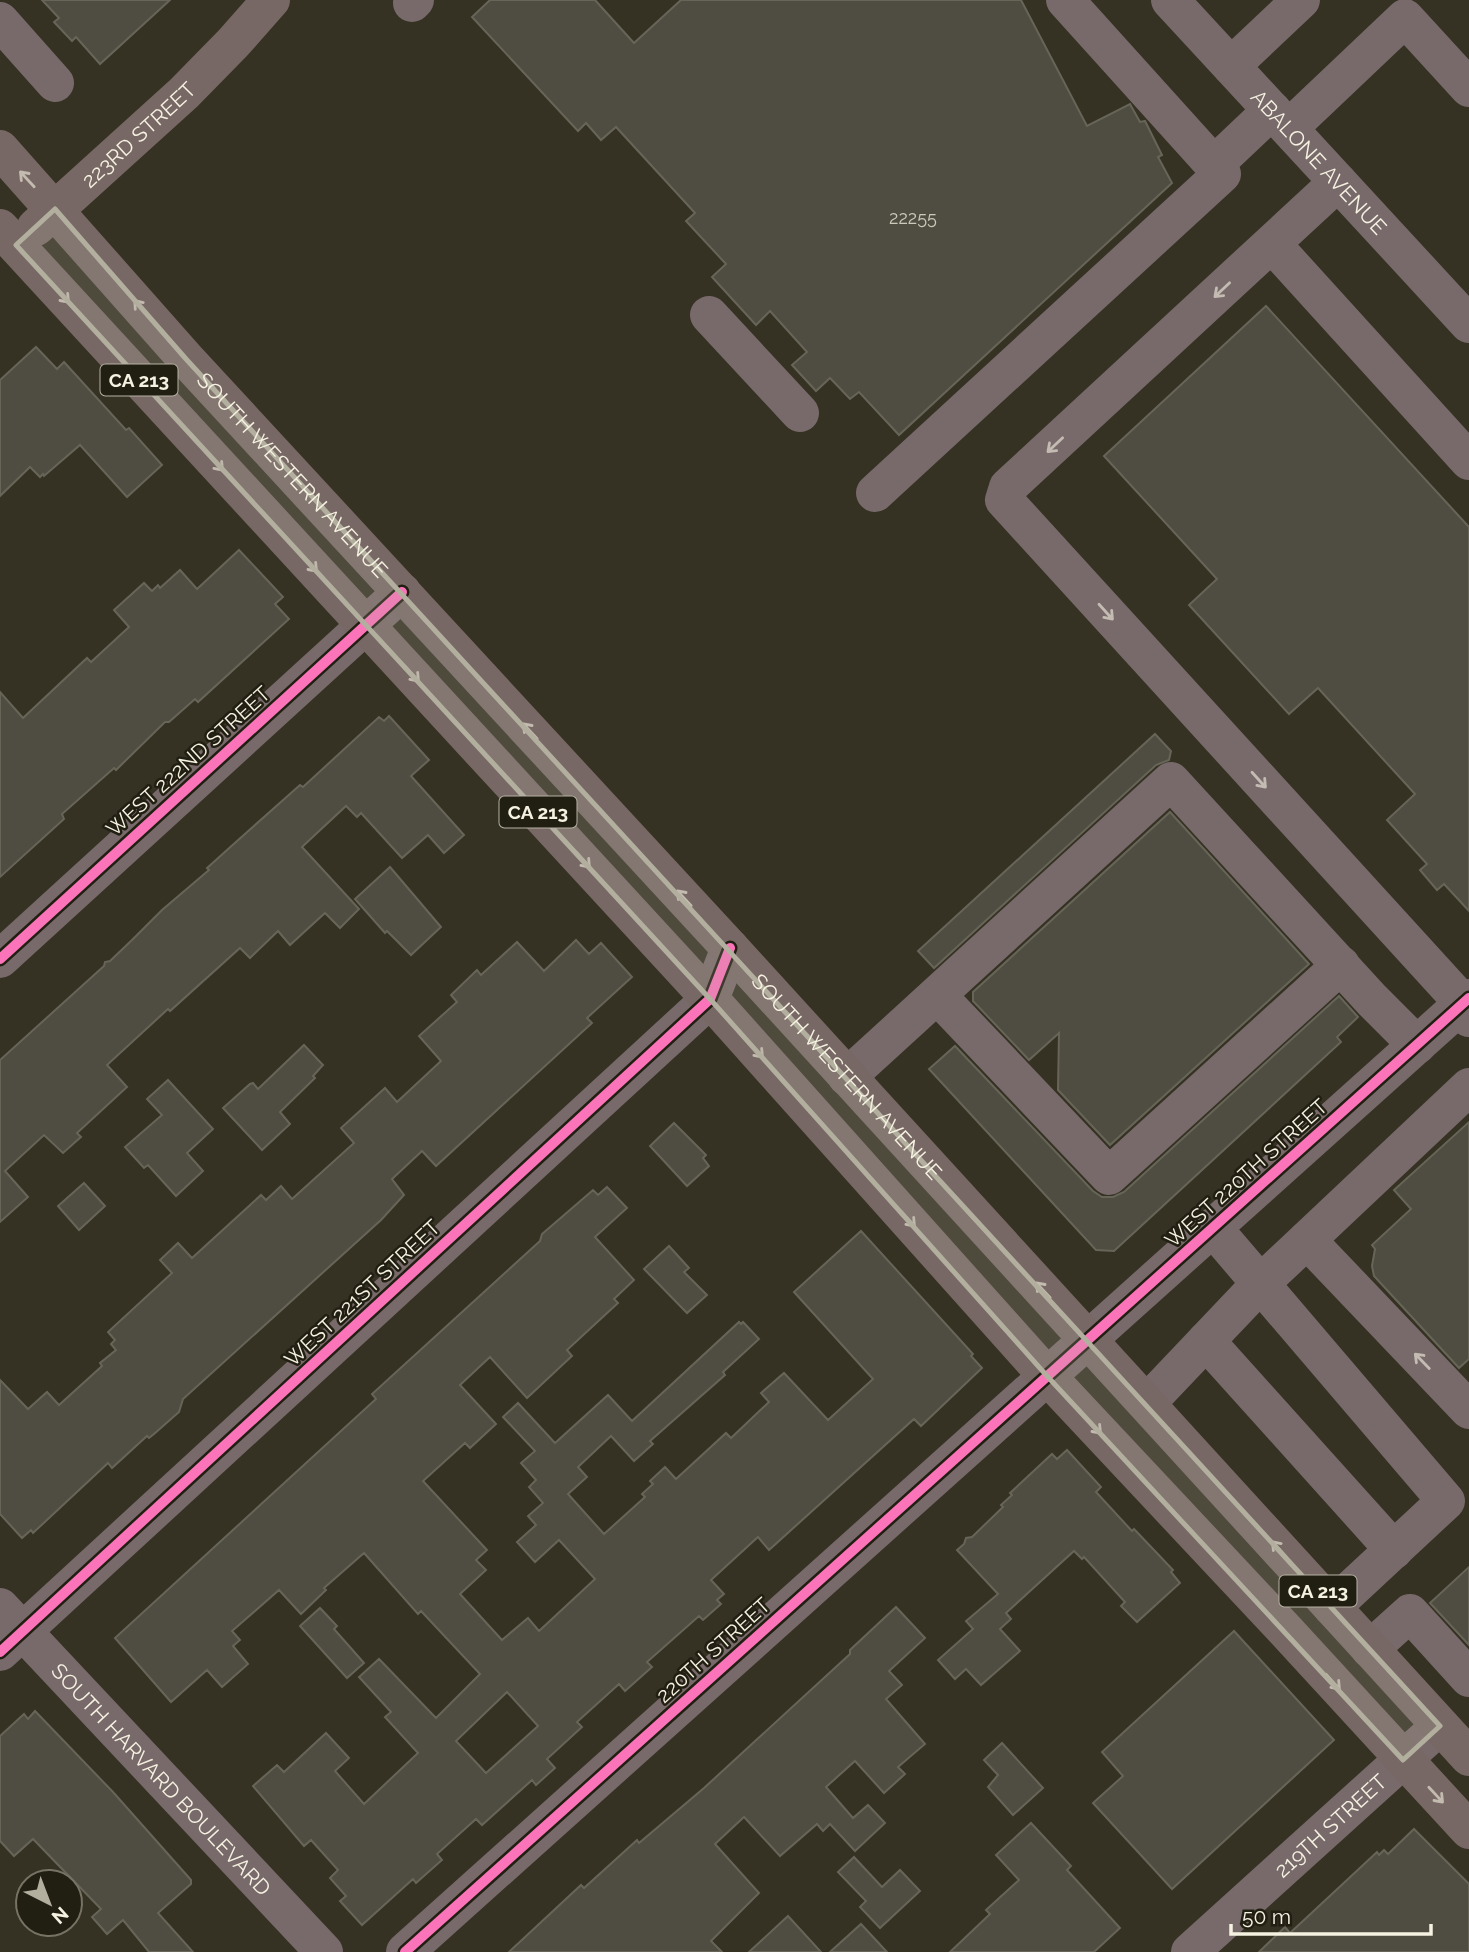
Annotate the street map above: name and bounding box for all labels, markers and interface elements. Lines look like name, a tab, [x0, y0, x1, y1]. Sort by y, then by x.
street label: 223RD STREET	[76, 76, 201, 192]
street label: ABALONE AVENUE	[1246, 84, 1392, 239]
one-way arrow	[19, 171, 36, 188]
house number: 22255	[889, 207, 937, 228]
one-way arrow	[1213, 282, 1231, 298]
one-way arrow	[54, 286, 70, 304]
one-way arrow	[133, 299, 149, 317]
road number: CA 213	[100, 364, 178, 396]
street label: SOUTH WESTERN AVENUE	[192, 367, 394, 582]
one-way arrow	[1047, 436, 1064, 453]
one-way arrow	[207, 454, 224, 471]
one-way arrow	[301, 555, 318, 572]
one-way arrow	[1097, 603, 1114, 620]
one-way arrow	[404, 665, 421, 682]
street label: WEST 222ND STREET	[101, 681, 275, 841]
one-way arrow	[521, 723, 538, 740]
one-way arrow	[1251, 771, 1267, 789]
road number: CA 213	[500, 796, 576, 828]
one-way arrow	[574, 851, 591, 868]
one-way arrow	[676, 889, 692, 907]
street label: SOUTH WESTERN AVENUE	[747, 968, 947, 1184]
one-way arrow	[748, 1041, 764, 1059]
street label: WEST 220TH STREET	[1160, 1093, 1332, 1252]
one-way arrow	[900, 1210, 916, 1228]
street label: WEST 221ST STREET	[279, 1214, 445, 1372]
one-way arrow	[1035, 1281, 1051, 1299]
one-way arrow	[1414, 1352, 1431, 1370]
one-way arrow	[1086, 1417, 1103, 1434]
one-way arrow	[1271, 1541, 1288, 1558]
road number: CA 213	[1280, 1576, 1356, 1606]
street label: 220TH STREET	[651, 1592, 775, 1708]
street label: SOUTH HARVARD BOULEVARD	[47, 1658, 276, 1900]
one-way arrow	[1325, 1673, 1341, 1691]
street label: 219TH STREET	[1269, 1768, 1391, 1882]
one-way arrow	[1428, 1786, 1445, 1803]
north arrow	[14, 1868, 84, 1938]
scale bar	[1231, 1892, 1430, 1936]
text: N	[48, 1903, 73, 1929]
text: 50 m	[1242, 1904, 1291, 1929]

